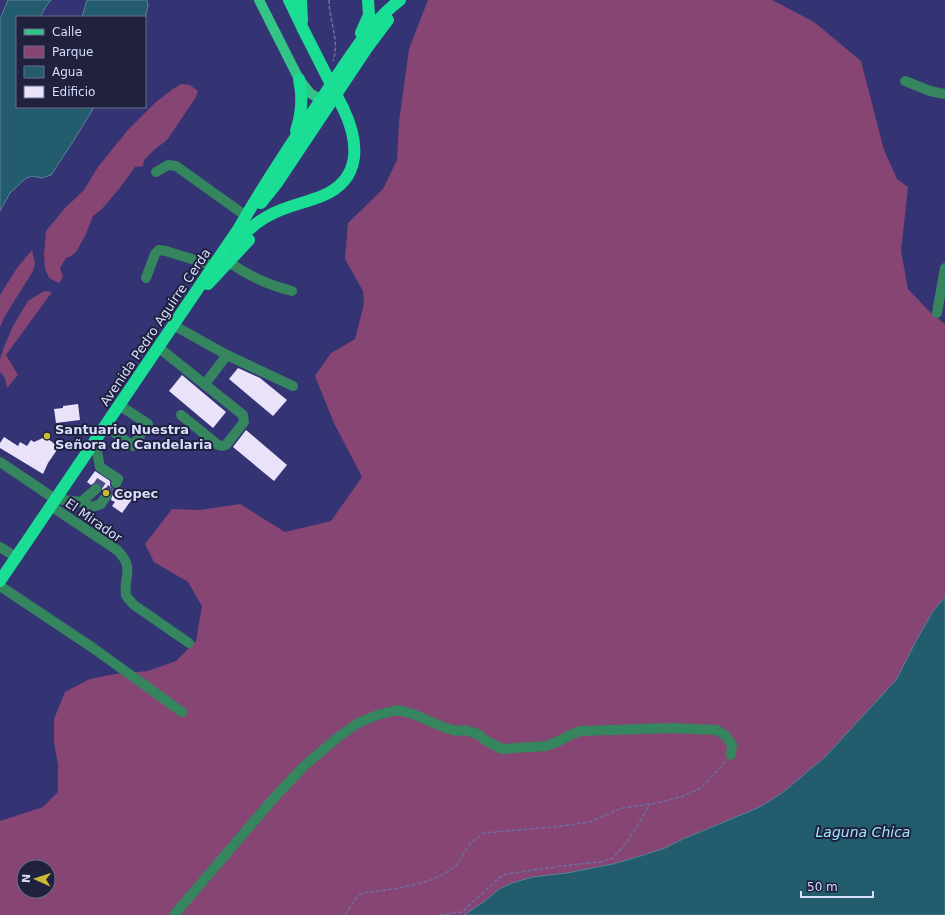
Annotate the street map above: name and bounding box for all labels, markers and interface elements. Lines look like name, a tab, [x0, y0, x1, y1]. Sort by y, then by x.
legend	[16, 16, 146, 108]
text: Calle	[52, 25, 82, 39]
text: Parque	[52, 45, 93, 59]
text: Agua	[52, 65, 83, 79]
text: Edificio	[52, 85, 95, 99]
street label: Avenida Pedro Aguirre Cerda	[97, 246, 214, 409]
place label: Santuario Nuestra Señora de Candelaria	[55, 422, 212, 452]
marker: Santuario Nuestra Señora de Candelaria	[42, 431, 52, 441]
place label: Copec	[114, 486, 158, 501]
marker: Copec	[101, 488, 111, 498]
street label: El Mirador	[63, 495, 125, 546]
water label: Laguna Chica	[816, 824, 910, 840]
north arrow	[16, 859, 56, 899]
scale bar	[801, 873, 873, 899]
text: N	[20, 874, 33, 883]
text: 50 m	[807, 880, 838, 894]

